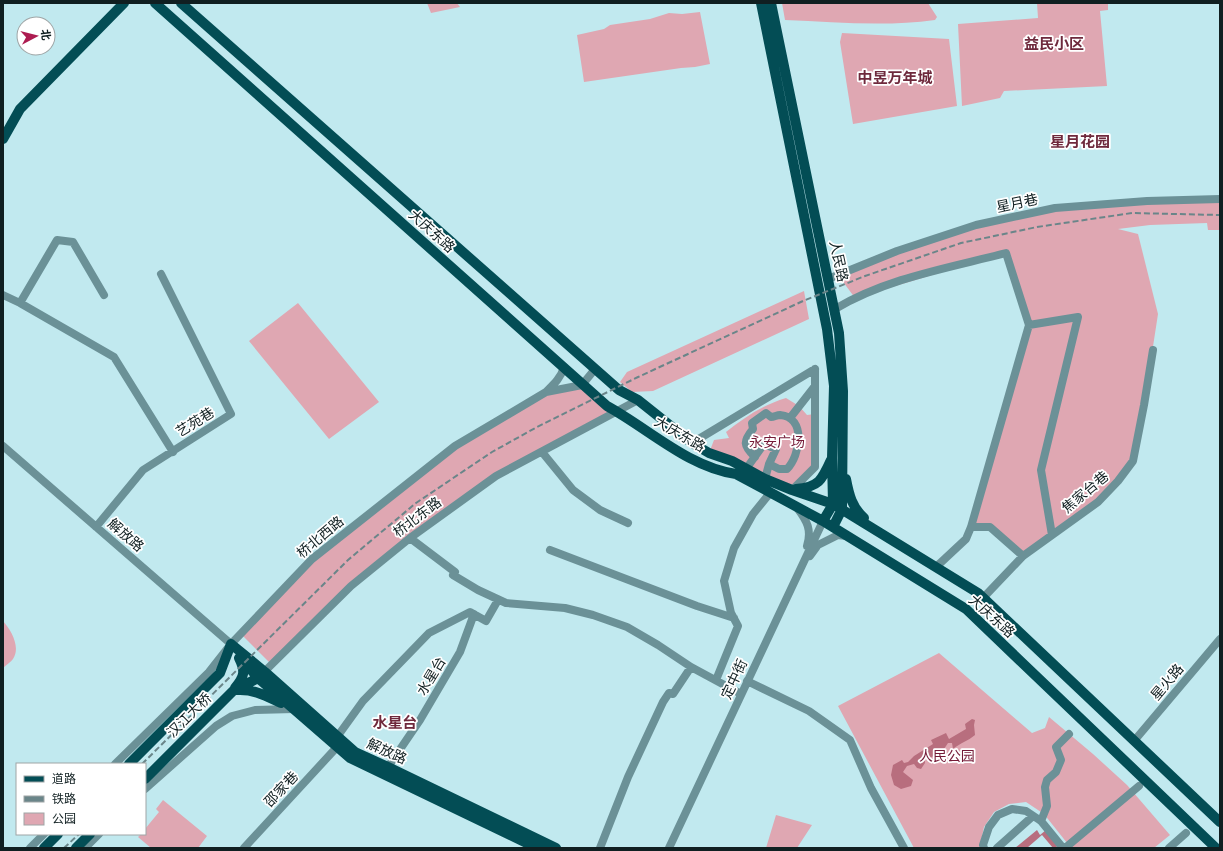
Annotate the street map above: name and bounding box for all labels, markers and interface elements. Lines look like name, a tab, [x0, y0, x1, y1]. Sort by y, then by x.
north arrow	[16, 16, 56, 56]
text: 北	[38, 29, 53, 41]
district label: 益民小区	[1024, 35, 1084, 53]
district label: 中昱万年城	[857, 69, 933, 87]
district label: 星月花园	[1050, 133, 1110, 151]
street label: 星月巷	[995, 191, 1039, 216]
street label: 大庆东路	[405, 206, 458, 256]
street label: 人民路	[826, 239, 851, 283]
street label: 艺苑巷	[173, 404, 218, 441]
street label: 大庆东路	[651, 413, 708, 456]
park label: 永安广场	[749, 434, 805, 451]
street label: 焦家台巷	[1058, 468, 1112, 517]
street label: 桥北东路	[390, 494, 445, 541]
street label: 桥北西路	[293, 513, 347, 562]
street label: 解放路	[104, 515, 147, 556]
street label: 大庆东路	[965, 591, 1018, 641]
street label: 水星台	[413, 654, 450, 699]
street label: 定中街	[718, 657, 751, 702]
street label: 星火路	[1147, 661, 1187, 704]
street label: 汉江大桥	[164, 690, 215, 741]
district label: 水星台	[372, 714, 418, 732]
street label: 解放路	[364, 735, 409, 768]
park label: 人民公园	[919, 748, 975, 765]
legend	[16, 763, 146, 835]
street label: 邵家巷	[261, 768, 302, 810]
text: 道路	[52, 772, 76, 786]
text: 铁路	[52, 792, 76, 806]
text: 公园	[52, 812, 76, 826]

